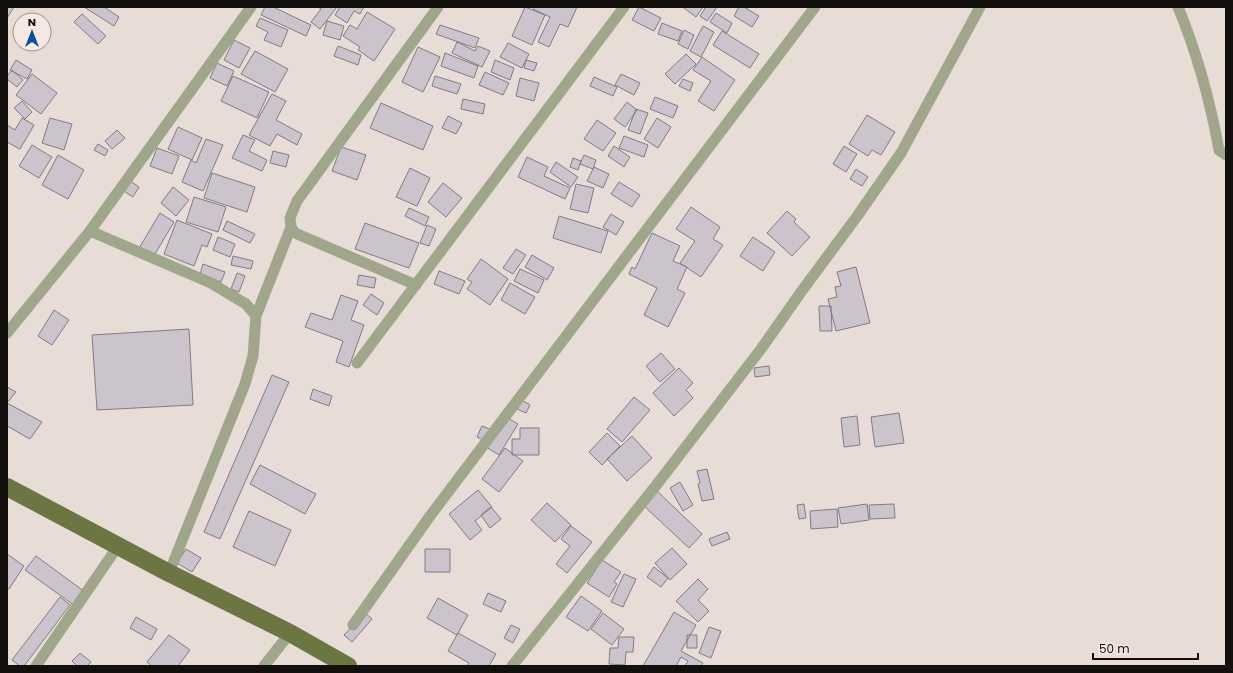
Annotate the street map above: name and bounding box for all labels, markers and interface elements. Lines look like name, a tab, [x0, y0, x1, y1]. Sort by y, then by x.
north arrow	[12, 12, 52, 52]
text: N	[28, 14, 36, 30]
scale bar	[1093, 635, 1198, 661]
text: 50 m	[1099, 640, 1130, 657]

